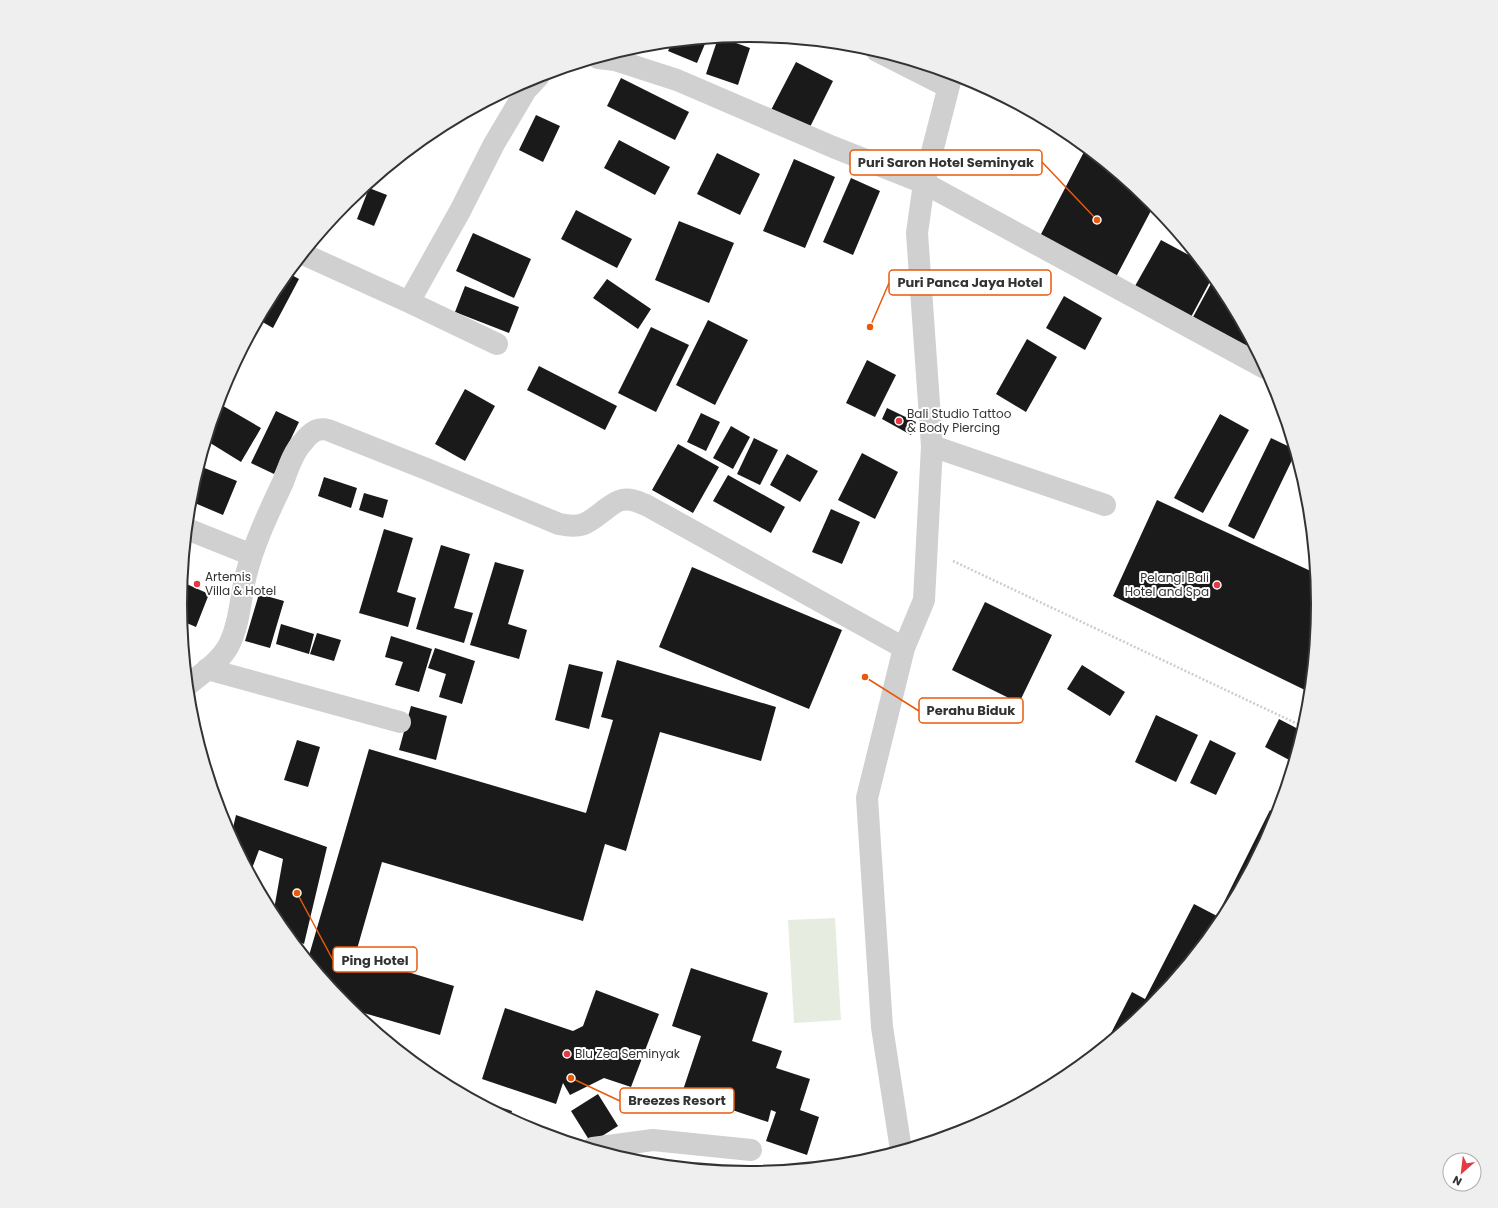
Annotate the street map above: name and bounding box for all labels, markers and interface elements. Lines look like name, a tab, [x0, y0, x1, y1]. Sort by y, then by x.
callout: Puri Saron Hotel Seminyak	[850, 150, 1042, 175]
text: Puri Saron Hotel Seminyak	[858, 153, 1034, 172]
callout: Puri Panca Jaya Hotel	[889, 270, 1051, 295]
text: Puri Panca Jaya Hotel	[897, 273, 1043, 292]
place label: Bali Studio Tattoo & Body Piercing	[907, 405, 1012, 436]
marker: Bali Studio Tattoo & Body Piercing	[894, 416, 904, 426]
place label: Artemis Villa & Hotel	[205, 568, 276, 599]
place label: Pelangi Bali Hotel and Spa	[1125, 569, 1209, 600]
marker: Artemis Villa & Hotel	[192, 579, 202, 589]
marker: Pelangi Bali Hotel and Spa	[1212, 580, 1222, 590]
callout: Perahu Biduk	[919, 698, 1023, 723]
text: Perahu Biduk	[927, 701, 1015, 720]
callout: Ping Hotel	[333, 947, 417, 972]
text: Ping Hotel	[341, 951, 409, 970]
place label: Blu Zea Seminyak	[575, 1045, 681, 1062]
marker: Blu Zea Seminyak	[562, 1049, 572, 1059]
callout: Breezes Resort	[620, 1088, 734, 1113]
text: Breezes Resort	[628, 1091, 726, 1110]
north arrow	[1442, 1152, 1482, 1192]
text: N	[1450, 1172, 1465, 1190]

